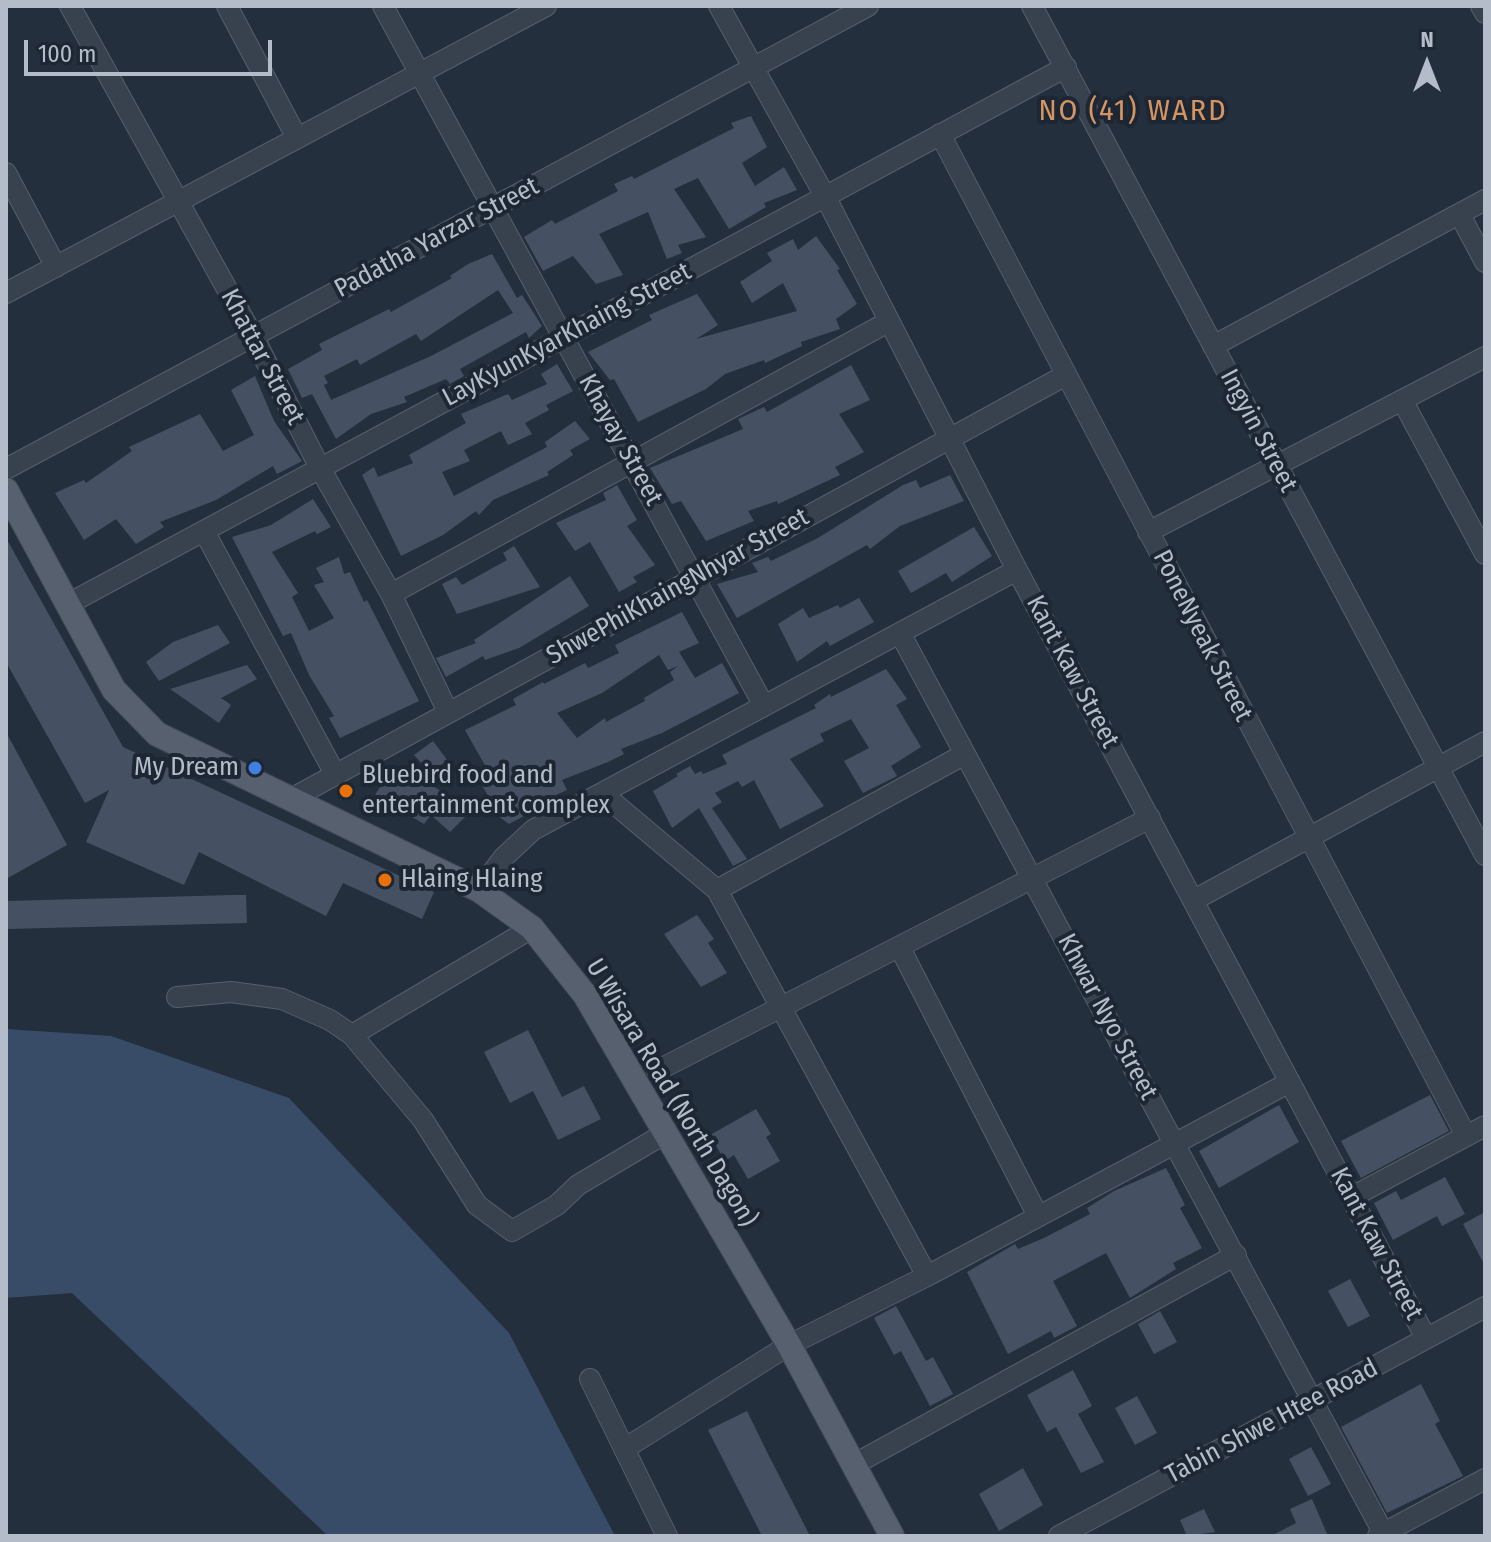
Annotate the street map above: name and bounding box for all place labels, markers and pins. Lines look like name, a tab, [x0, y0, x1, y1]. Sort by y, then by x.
place label: My Dream	[134, 752, 239, 784]
marker: My Dream	[246, 759, 264, 777]
place label: Bluebird food and entertainment complex	[362, 760, 610, 822]
marker: Bluebird food and entertainment complex	[337, 782, 355, 800]
place label: Hlaing Hlaing	[401, 864, 543, 896]
marker: Hlaing Hlaing	[376, 871, 394, 889]

